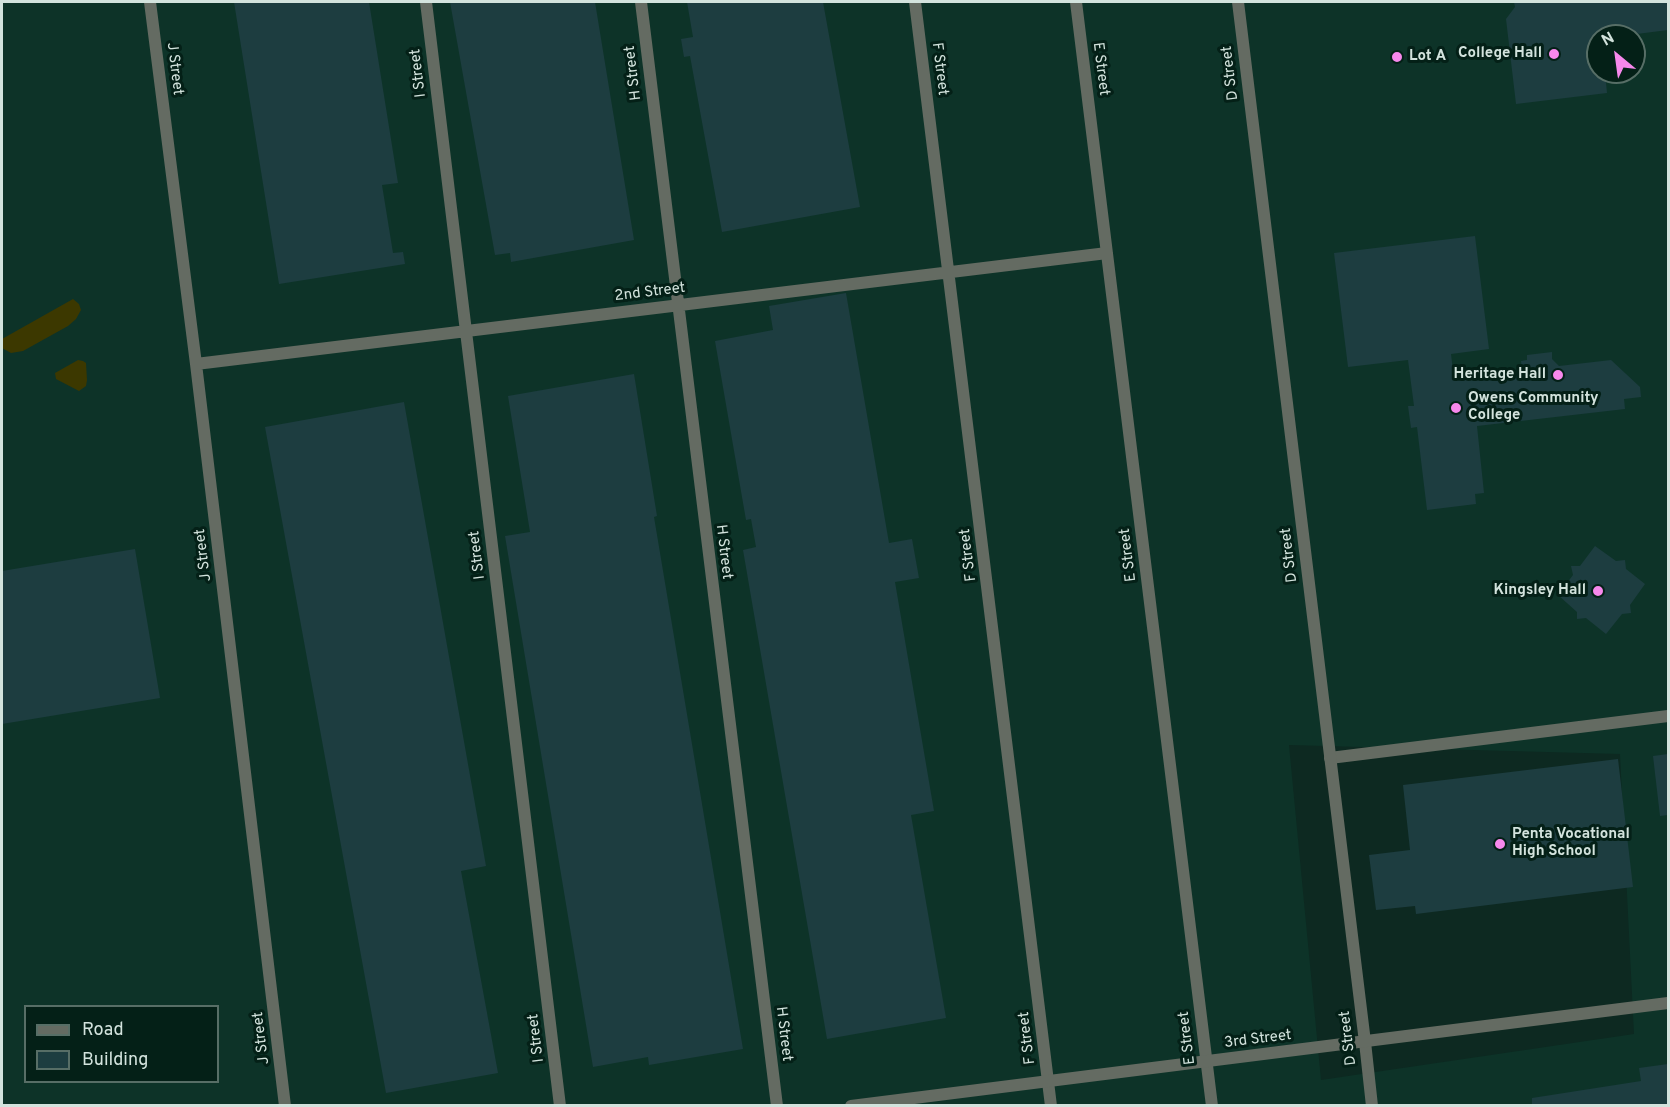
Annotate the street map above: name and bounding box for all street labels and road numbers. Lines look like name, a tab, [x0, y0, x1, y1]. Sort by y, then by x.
street label: F Street	[927, 41, 951, 97]
street label: E Street	[1088, 41, 1112, 97]
street label: J Street	[162, 42, 186, 96]
street label: H Street	[622, 44, 646, 102]
street label: D Street	[1219, 45, 1243, 101]
street label: I Street	[407, 48, 431, 98]
street label: 2nd Street	[614, 280, 686, 306]
street label: H Street	[711, 523, 735, 581]
street label: F Street	[957, 527, 981, 583]
street label: E Street	[1117, 527, 1141, 583]
street label: D Street	[1278, 527, 1302, 583]
street label: J Street	[192, 528, 216, 582]
street label: I Street	[466, 530, 490, 580]
street label: H Street	[771, 1005, 795, 1063]
street label: F Street	[1016, 1010, 1040, 1066]
street label: E Street	[1176, 1010, 1200, 1066]
street label: D Street	[1337, 1010, 1361, 1066]
street label: J Street	[250, 1011, 274, 1065]
street label: I Street	[525, 1013, 549, 1063]
street label: 3rd Street	[1223, 1027, 1293, 1053]

